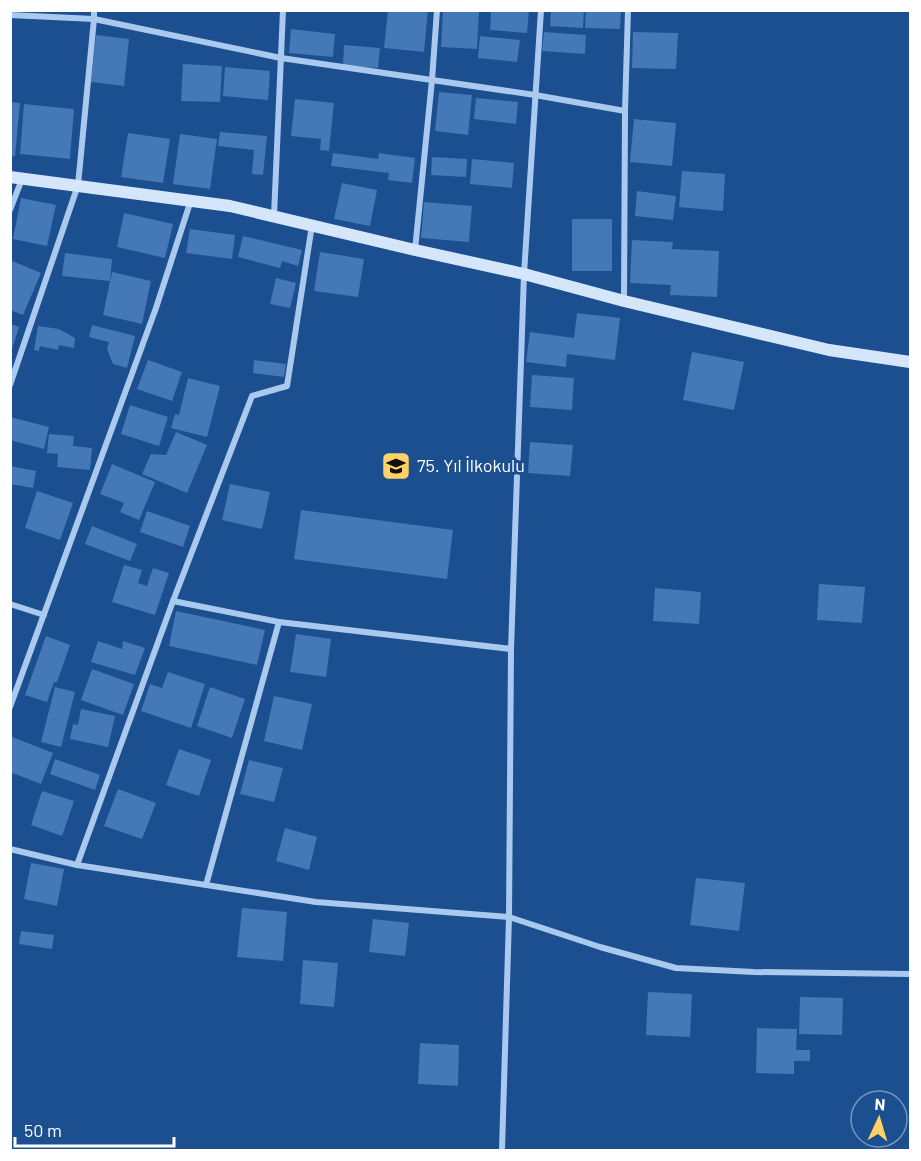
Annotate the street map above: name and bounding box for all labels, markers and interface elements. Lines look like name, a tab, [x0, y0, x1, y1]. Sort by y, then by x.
school or university icon: 75. Yıl İlkokulu	[380, 450, 412, 482]
place label: 75. Yıl İlkokulu	[417, 454, 525, 476]
north arrow	[849, 1089, 909, 1149]
text: N	[874, 1094, 886, 1113]
scale bar	[15, 1110, 174, 1148]
text: 50 m	[24, 1119, 62, 1141]

